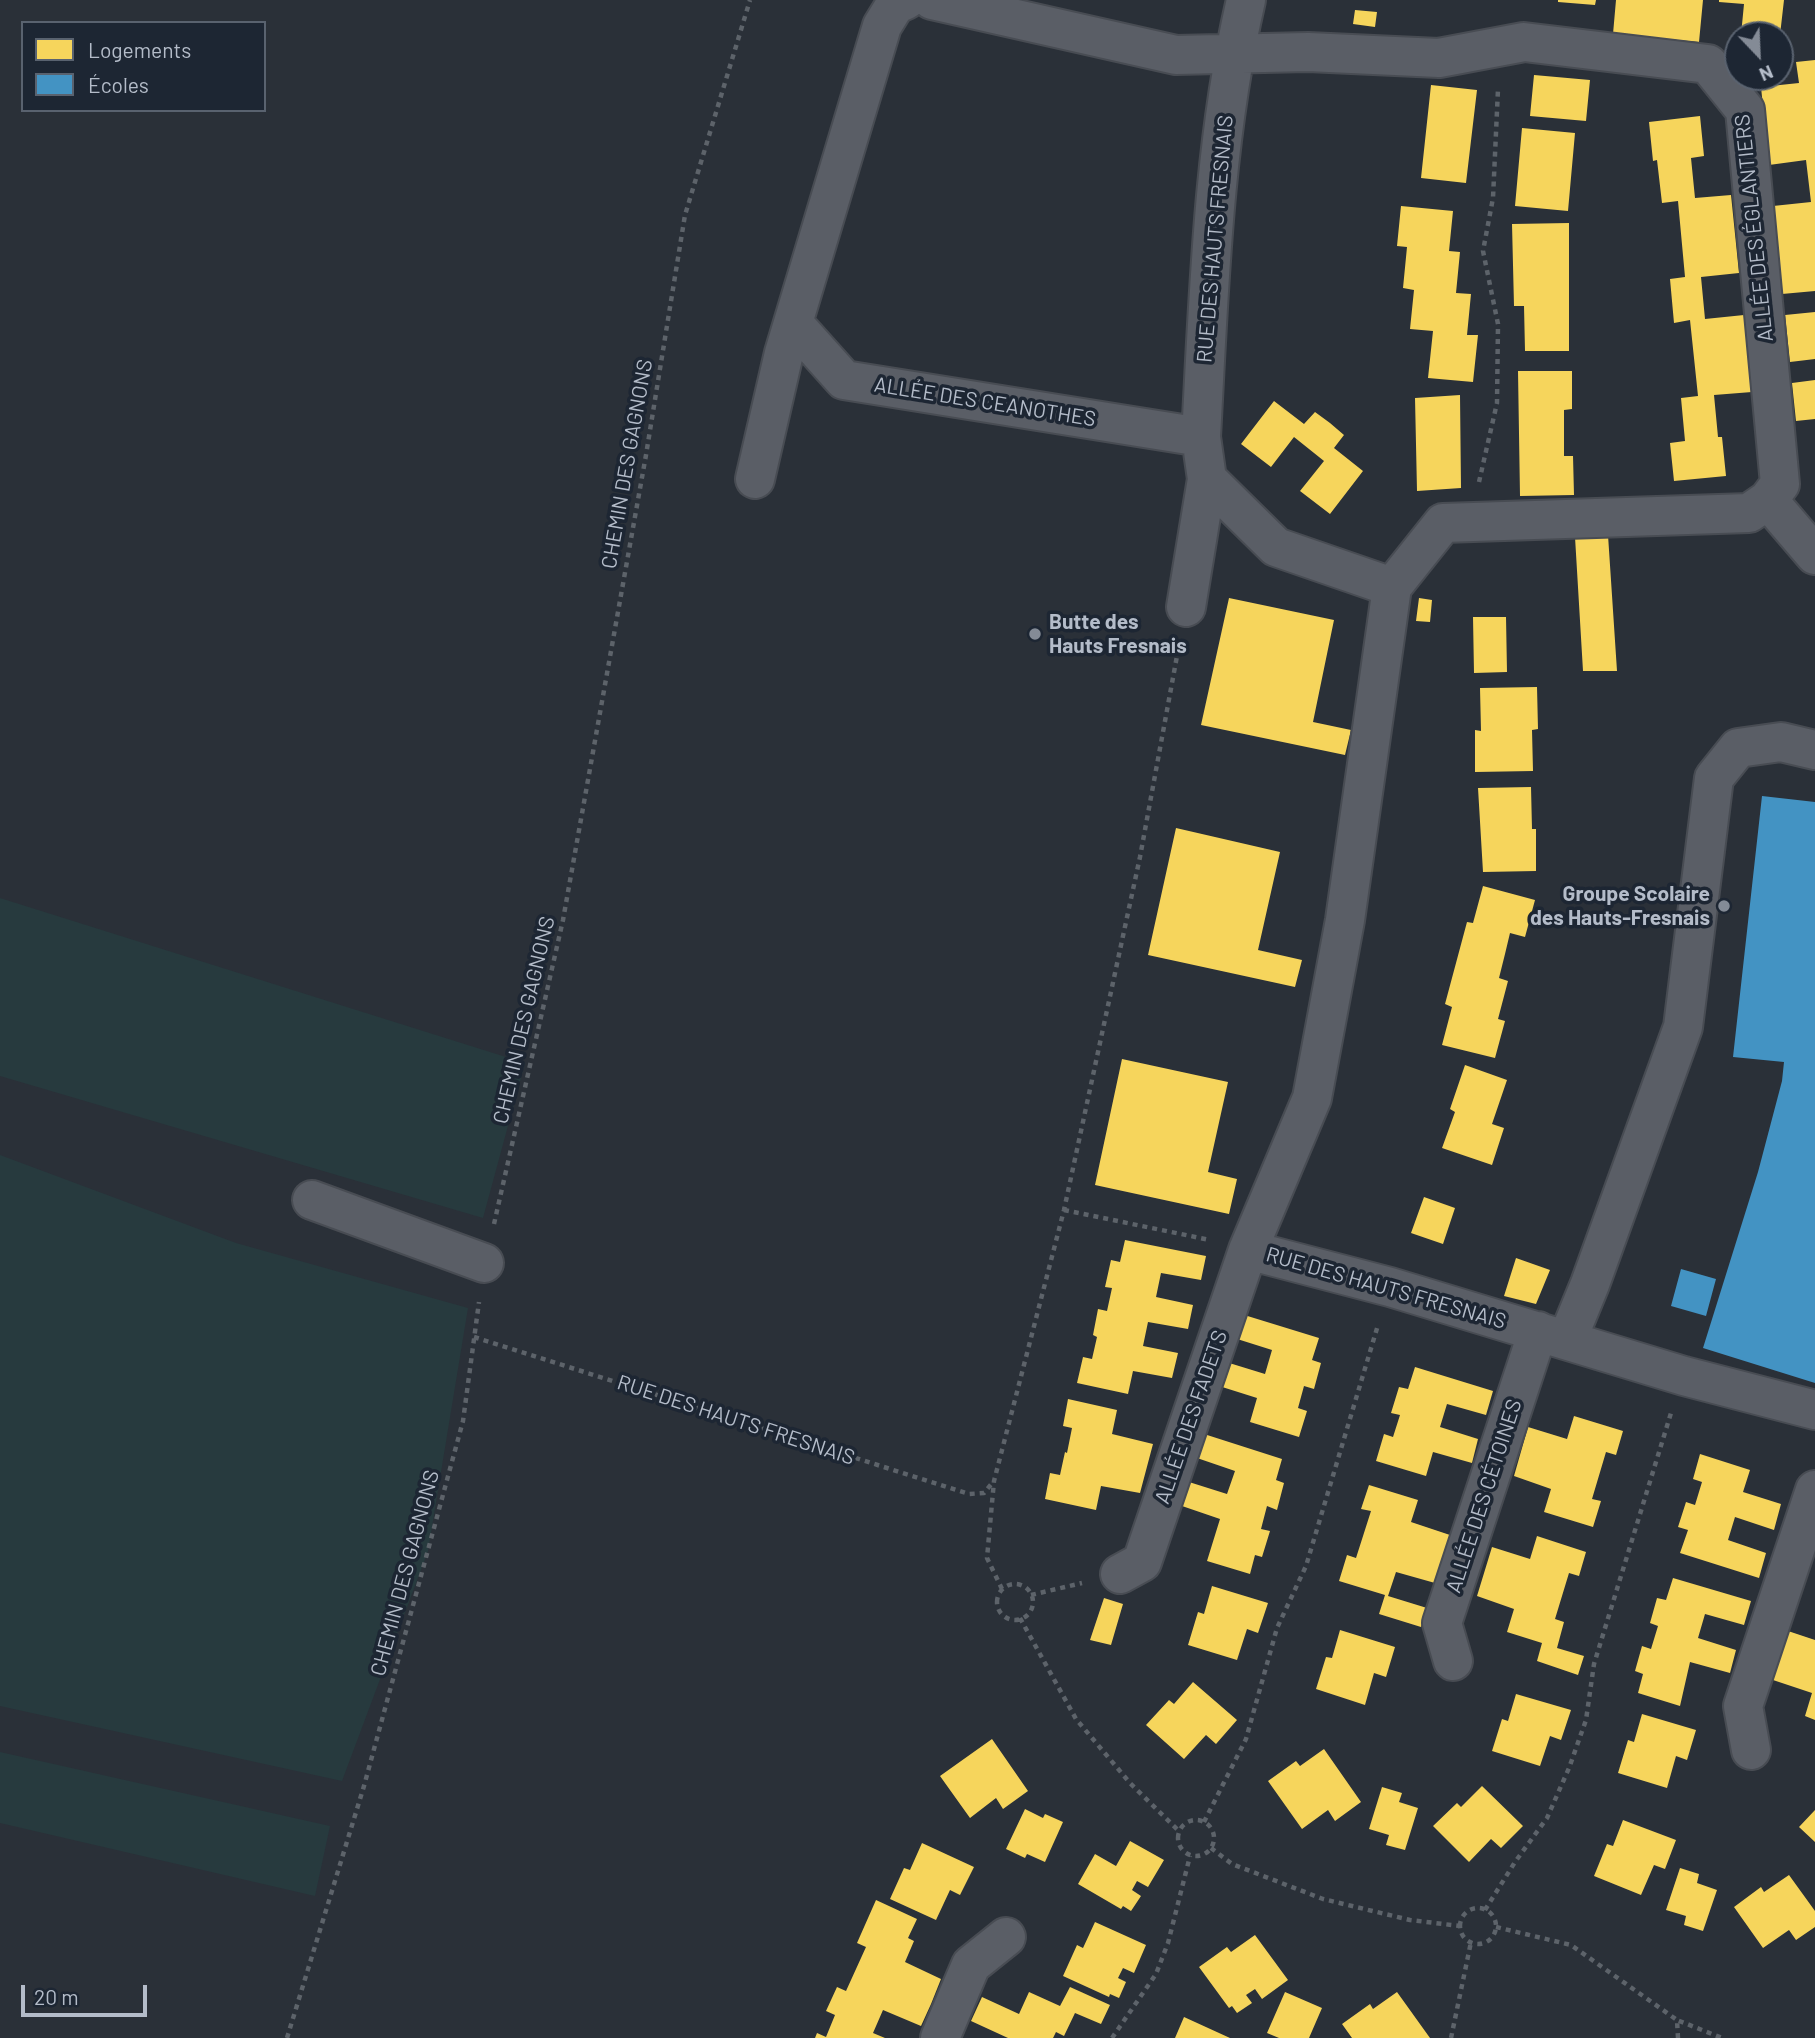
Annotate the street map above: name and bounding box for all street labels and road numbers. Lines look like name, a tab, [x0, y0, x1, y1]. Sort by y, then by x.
street label: ALLÉE DES ÉGLANTIERS	[1730, 113, 1778, 343]
street label: RUE DES HAUTS FRESNAIS	[1192, 114, 1238, 364]
street label: CHEMIN DES GAGNONS	[596, 357, 658, 571]
street label: ALLÉE DES CEANOTHES	[872, 372, 1098, 432]
street label: CHEMIN DES GAGNONS	[488, 914, 560, 1126]
street label: RUE DES HAUTS FRESNAIS	[1263, 1242, 1509, 1334]
street label: ALLÉE DES FADETS	[1149, 1327, 1233, 1507]
street label: RUE DES HAUTS FRESNAIS	[614, 1370, 858, 1470]
street label: ALLÉE DES CÉTOINES	[1441, 1396, 1527, 1596]
street label: CHEMIN DES GAGNONS	[365, 1467, 445, 1679]

